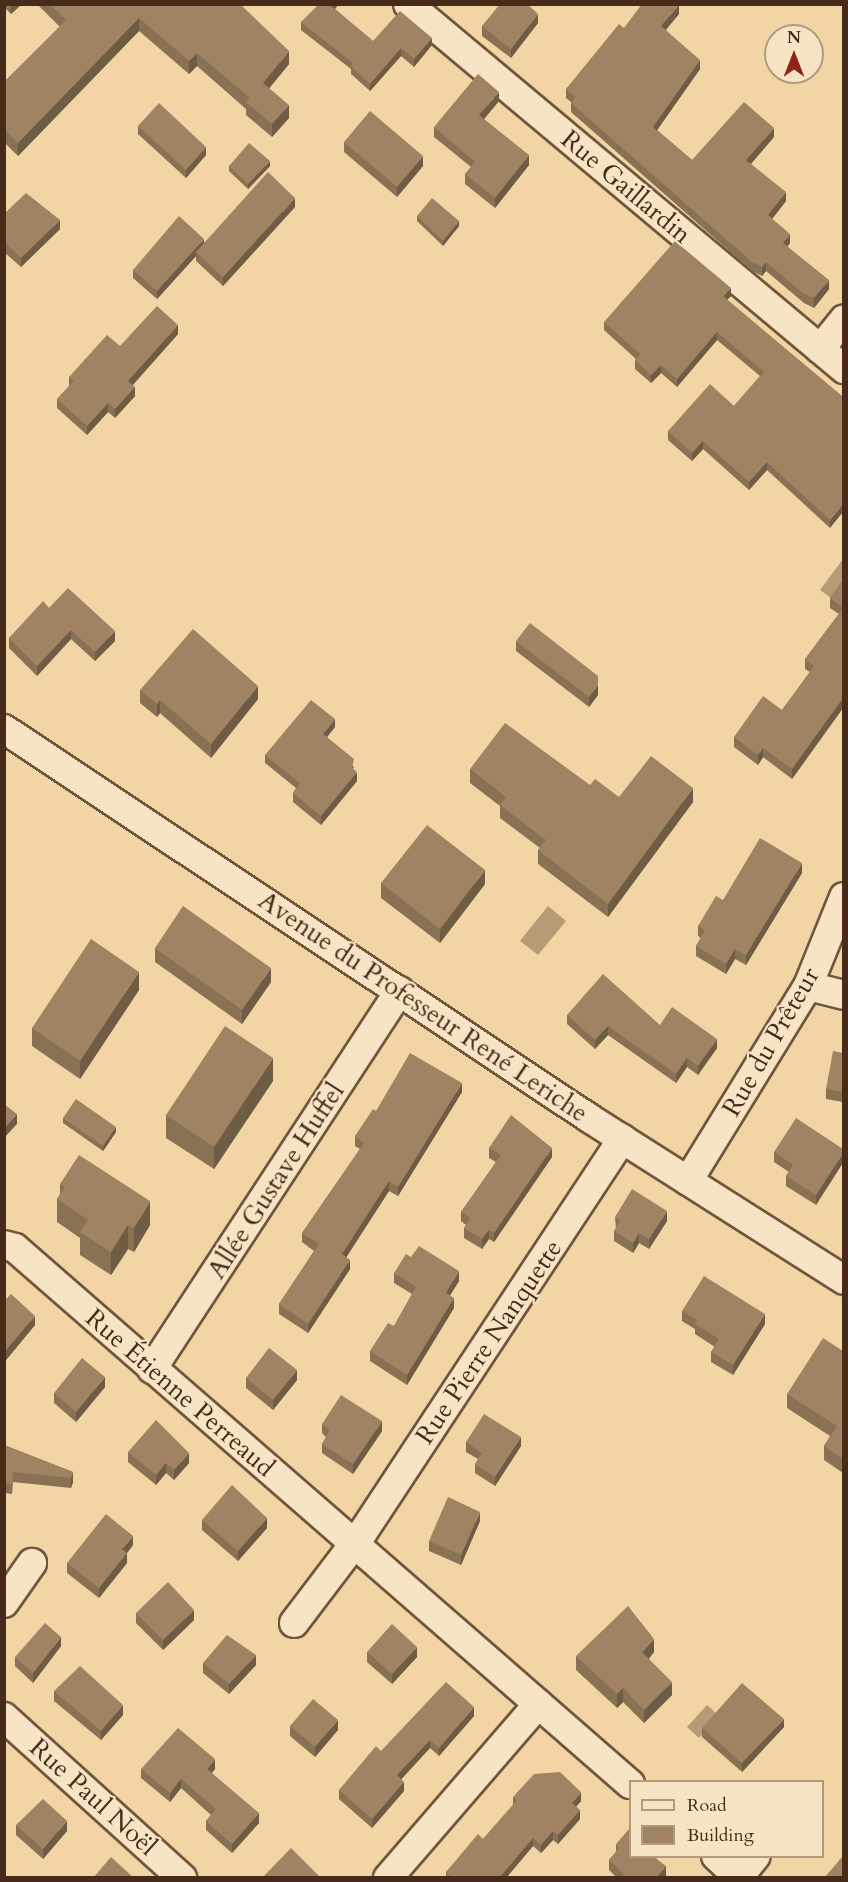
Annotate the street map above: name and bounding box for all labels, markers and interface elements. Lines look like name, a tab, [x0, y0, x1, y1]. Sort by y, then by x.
north arrow	[764, 24, 824, 84]
text: N	[787, 27, 801, 49]
street label: Rue Gaillardin	[555, 124, 697, 250]
street label: Avenue du Professeur René Leriche	[252, 885, 594, 1129]
street label: Rue du Prêteur	[716, 962, 826, 1122]
street label: Allée Gustave Huffel	[201, 1077, 351, 1285]
street label: Rue Pierre Nanquette	[409, 1234, 569, 1450]
street label: Rue Étienne Perreaud	[79, 1302, 281, 1484]
street label: Rue Paul Noël	[23, 1732, 163, 1862]
legend	[629, 1780, 824, 1858]
text: Road	[687, 1793, 727, 1818]
text: Building	[687, 1823, 754, 1848]

